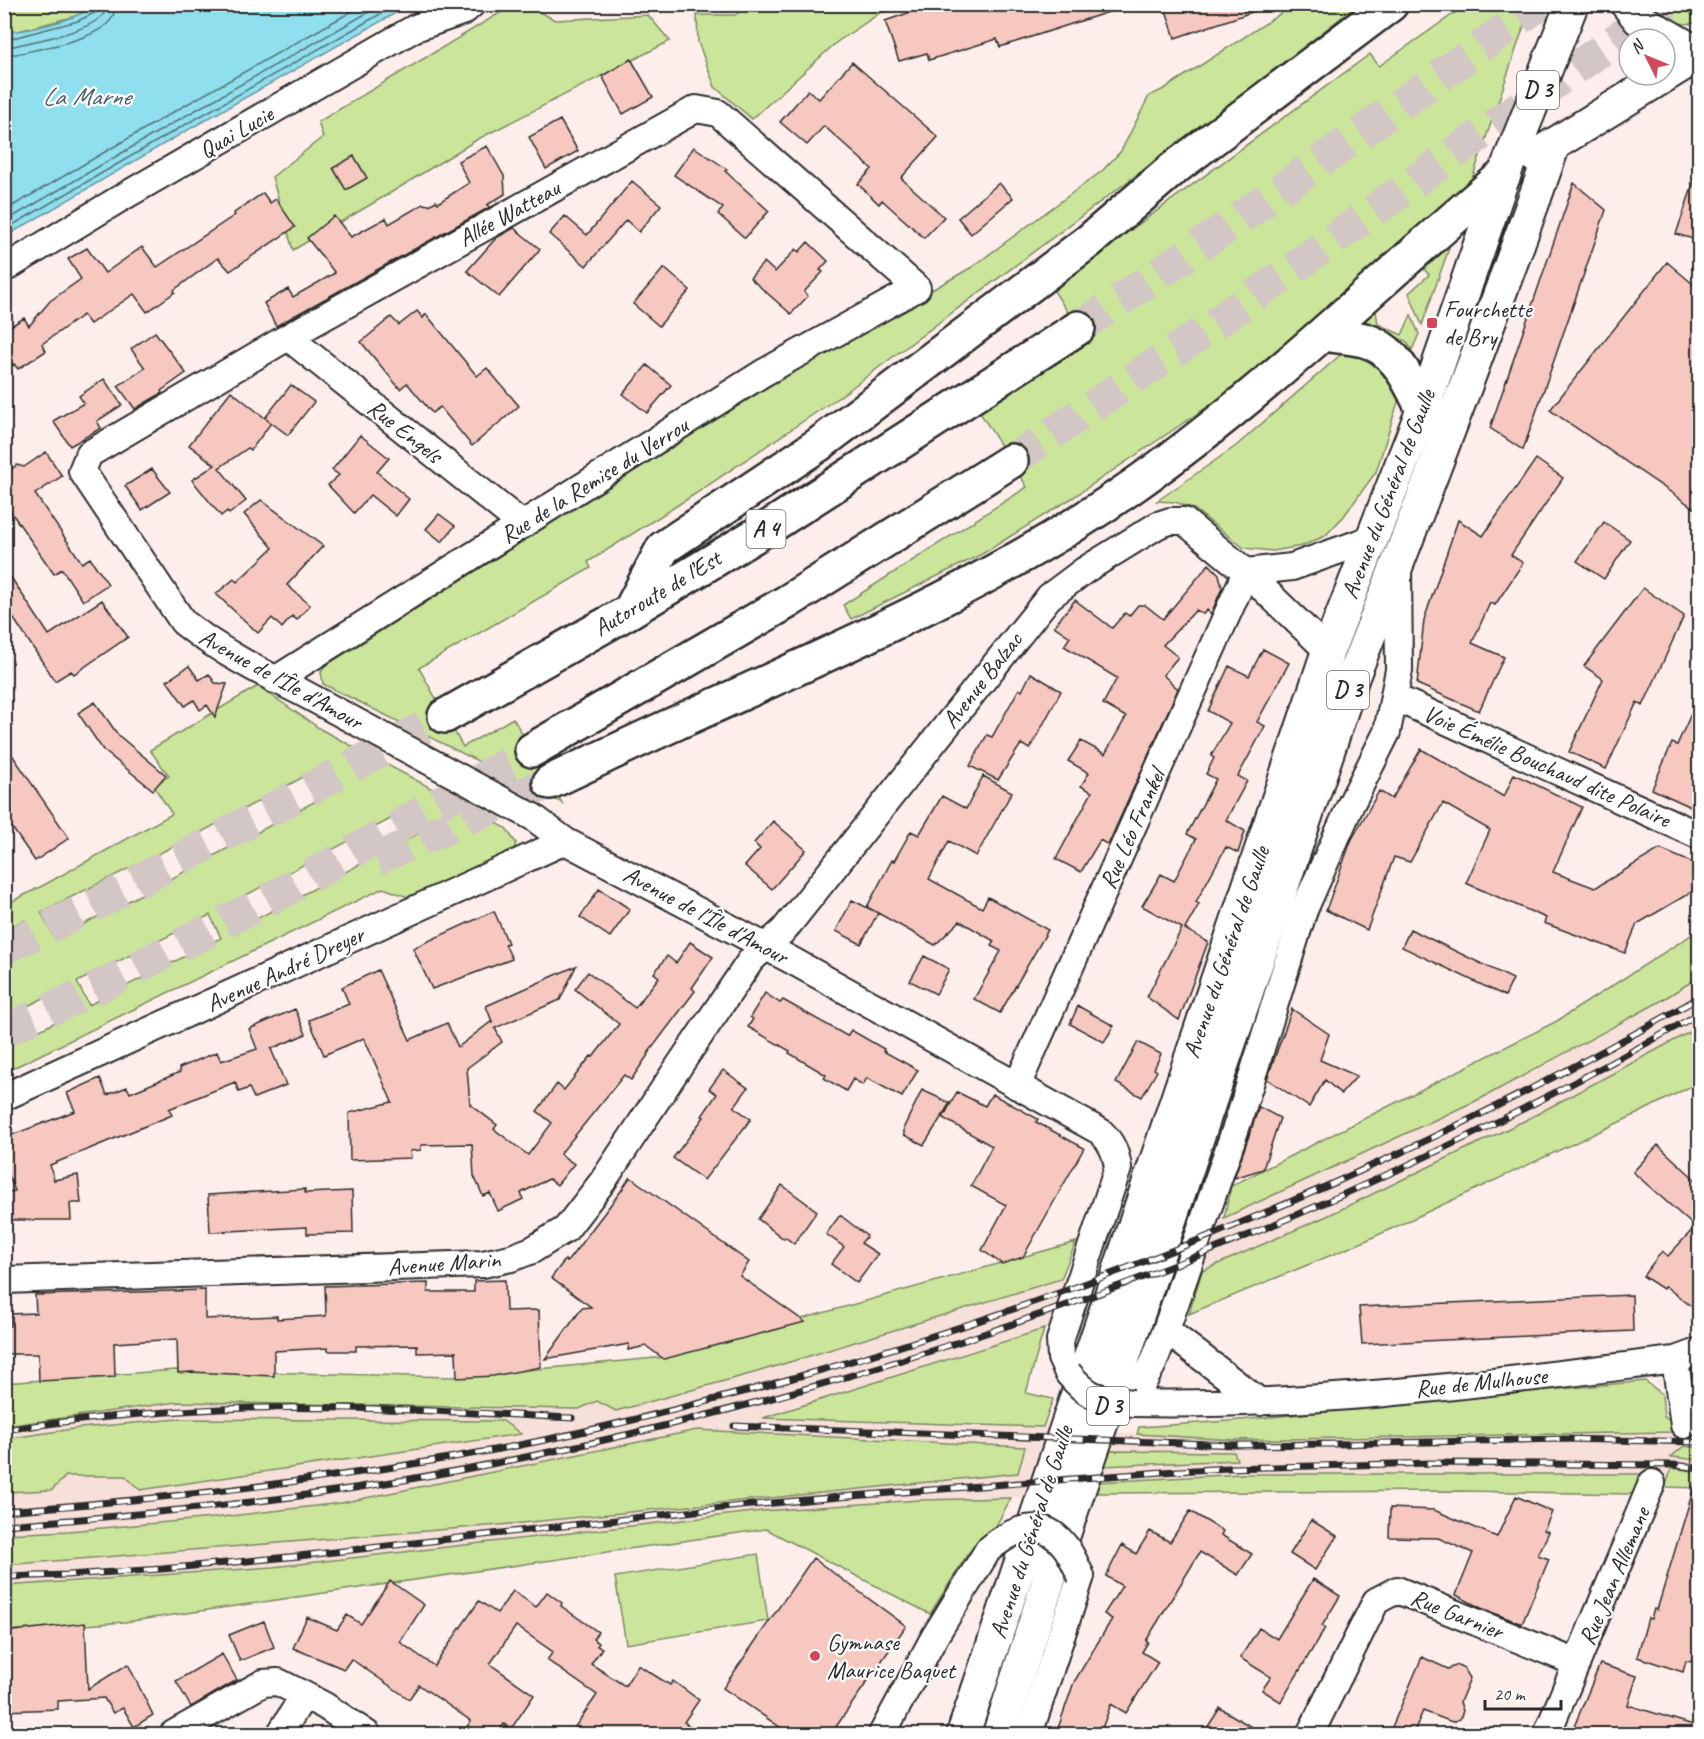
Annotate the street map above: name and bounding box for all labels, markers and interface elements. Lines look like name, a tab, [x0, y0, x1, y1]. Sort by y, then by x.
north arrow	[1617, 27, 1677, 87]
text: N	[1626, 35, 1650, 58]
road number: D 3	[1517, 71, 1559, 109]
water label: La Marne	[42, 80, 133, 113]
street label: Quai Lucie	[194, 98, 280, 165]
street label: Allée Watteau	[453, 172, 567, 253]
place label: Fourchette de Bry	[1444, 294, 1533, 352]
marker: Fourchette de Bry	[1425, 316, 1439, 330]
street label: Avenue du Général de Gaulle	[1334, 383, 1443, 603]
street label: Rue Engels	[362, 392, 451, 471]
street label: Rue de la Remise du Verrou	[495, 409, 695, 550]
road number: A 4	[746, 510, 786, 548]
street label: Autoroute de l’Est	[588, 542, 728, 643]
street label: Avenue de l'Île d'Amour	[194, 622, 370, 737]
street label: Avenue Balzac	[935, 625, 1030, 734]
road number: D 3	[1327, 671, 1369, 709]
street label: Voie Émélie Bouchaud dite Polaire	[1419, 698, 1677, 835]
street label: Rue Léo Frankel	[1092, 761, 1173, 893]
street label: Avenue du Général de Gaulle	[1176, 840, 1277, 1062]
street label: Avenue de l'Île d'Amour	[618, 859, 796, 972]
street label: Avenue André Dreyer	[201, 918, 371, 1019]
street label: Avenue Marin	[387, 1244, 502, 1282]
street label: Rue de Mulhouse	[1414, 1360, 1550, 1404]
road number: D 3	[1087, 1387, 1129, 1425]
street label: Avenue du Général de Gaulle	[982, 1420, 1080, 1642]
street label: Rue Jean Allemane	[1572, 1501, 1657, 1649]
street label: Rue Garnier	[1406, 1582, 1510, 1647]
place label: Gymnase Maurice Baquet	[827, 1627, 957, 1685]
marker: Gymnase Maurice Baquet	[808, 1649, 822, 1663]
scale bar	[1485, 1673, 1562, 1711]
text: 20 m	[1494, 1683, 1527, 1705]

